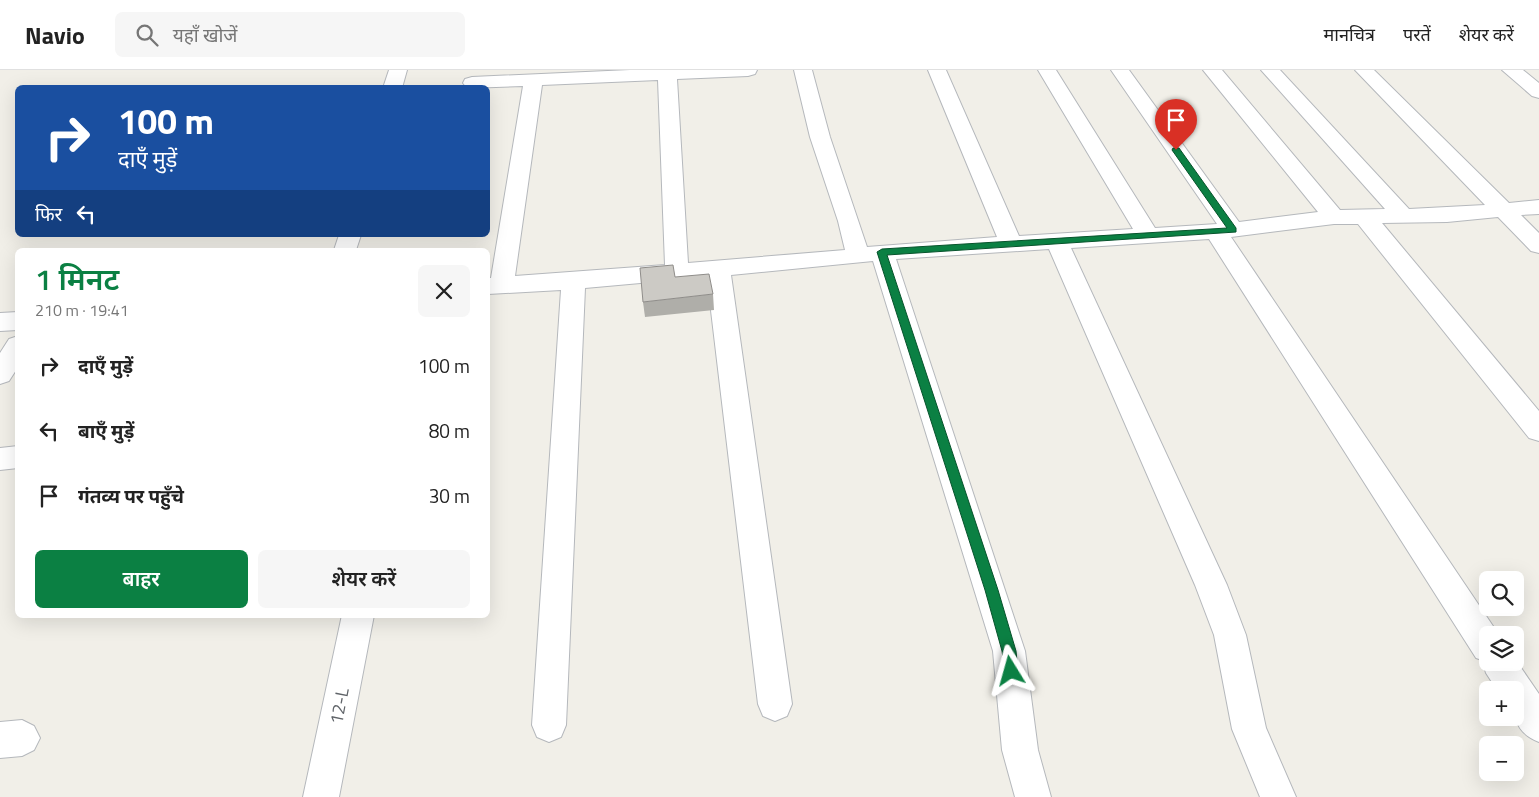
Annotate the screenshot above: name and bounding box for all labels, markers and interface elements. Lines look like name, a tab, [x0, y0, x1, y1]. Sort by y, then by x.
search box	[115, 12, 465, 57]
text: Navio	[25, 17, 85, 53]
text: यहाँ खोजें	[173, 20, 237, 49]
icon: search	[133, 21, 161, 49]
text: मानचित्र	[1323, 21, 1375, 48]
text: परतें	[1403, 21, 1431, 48]
text: शेयर करें	[1459, 21, 1514, 48]
text: 100 m	[118, 94, 214, 148]
pin	[1155, 99, 1197, 150]
icon: right	[35, 105, 100, 170]
icon: arrive	[1162, 106, 1190, 134]
text: दाएँ मुड़ें	[118, 142, 177, 176]
text: फिर	[35, 199, 62, 228]
icon: left	[72, 200, 100, 228]
text: 1 मिनट	[35, 256, 119, 302]
button: close	[418, 265, 470, 317]
text: 210 m · 19:41	[35, 298, 129, 322]
text: दाएँ मुड़ें	[78, 351, 133, 380]
text: 100 m	[418, 351, 470, 380]
icon: right	[35, 352, 63, 380]
text: बाएँ मुड़ें	[78, 416, 134, 445]
text: 80 m	[429, 416, 470, 445]
icon: left	[35, 417, 63, 445]
text: गंतव्य पर पहुँचे	[78, 481, 184, 510]
text: 30 m	[429, 481, 470, 510]
icon: arrive	[35, 482, 63, 510]
button: बाहर	[35, 550, 248, 608]
button: शेयर करें	[258, 550, 470, 608]
map controls	[1479, 571, 1524, 781]
button: search	[1479, 571, 1524, 616]
button: layers	[1479, 626, 1524, 671]
position arrow	[984, 644, 1036, 696]
button: +	[1479, 681, 1524, 726]
street label: 12-L	[322, 685, 356, 727]
button: −	[1479, 736, 1524, 781]

